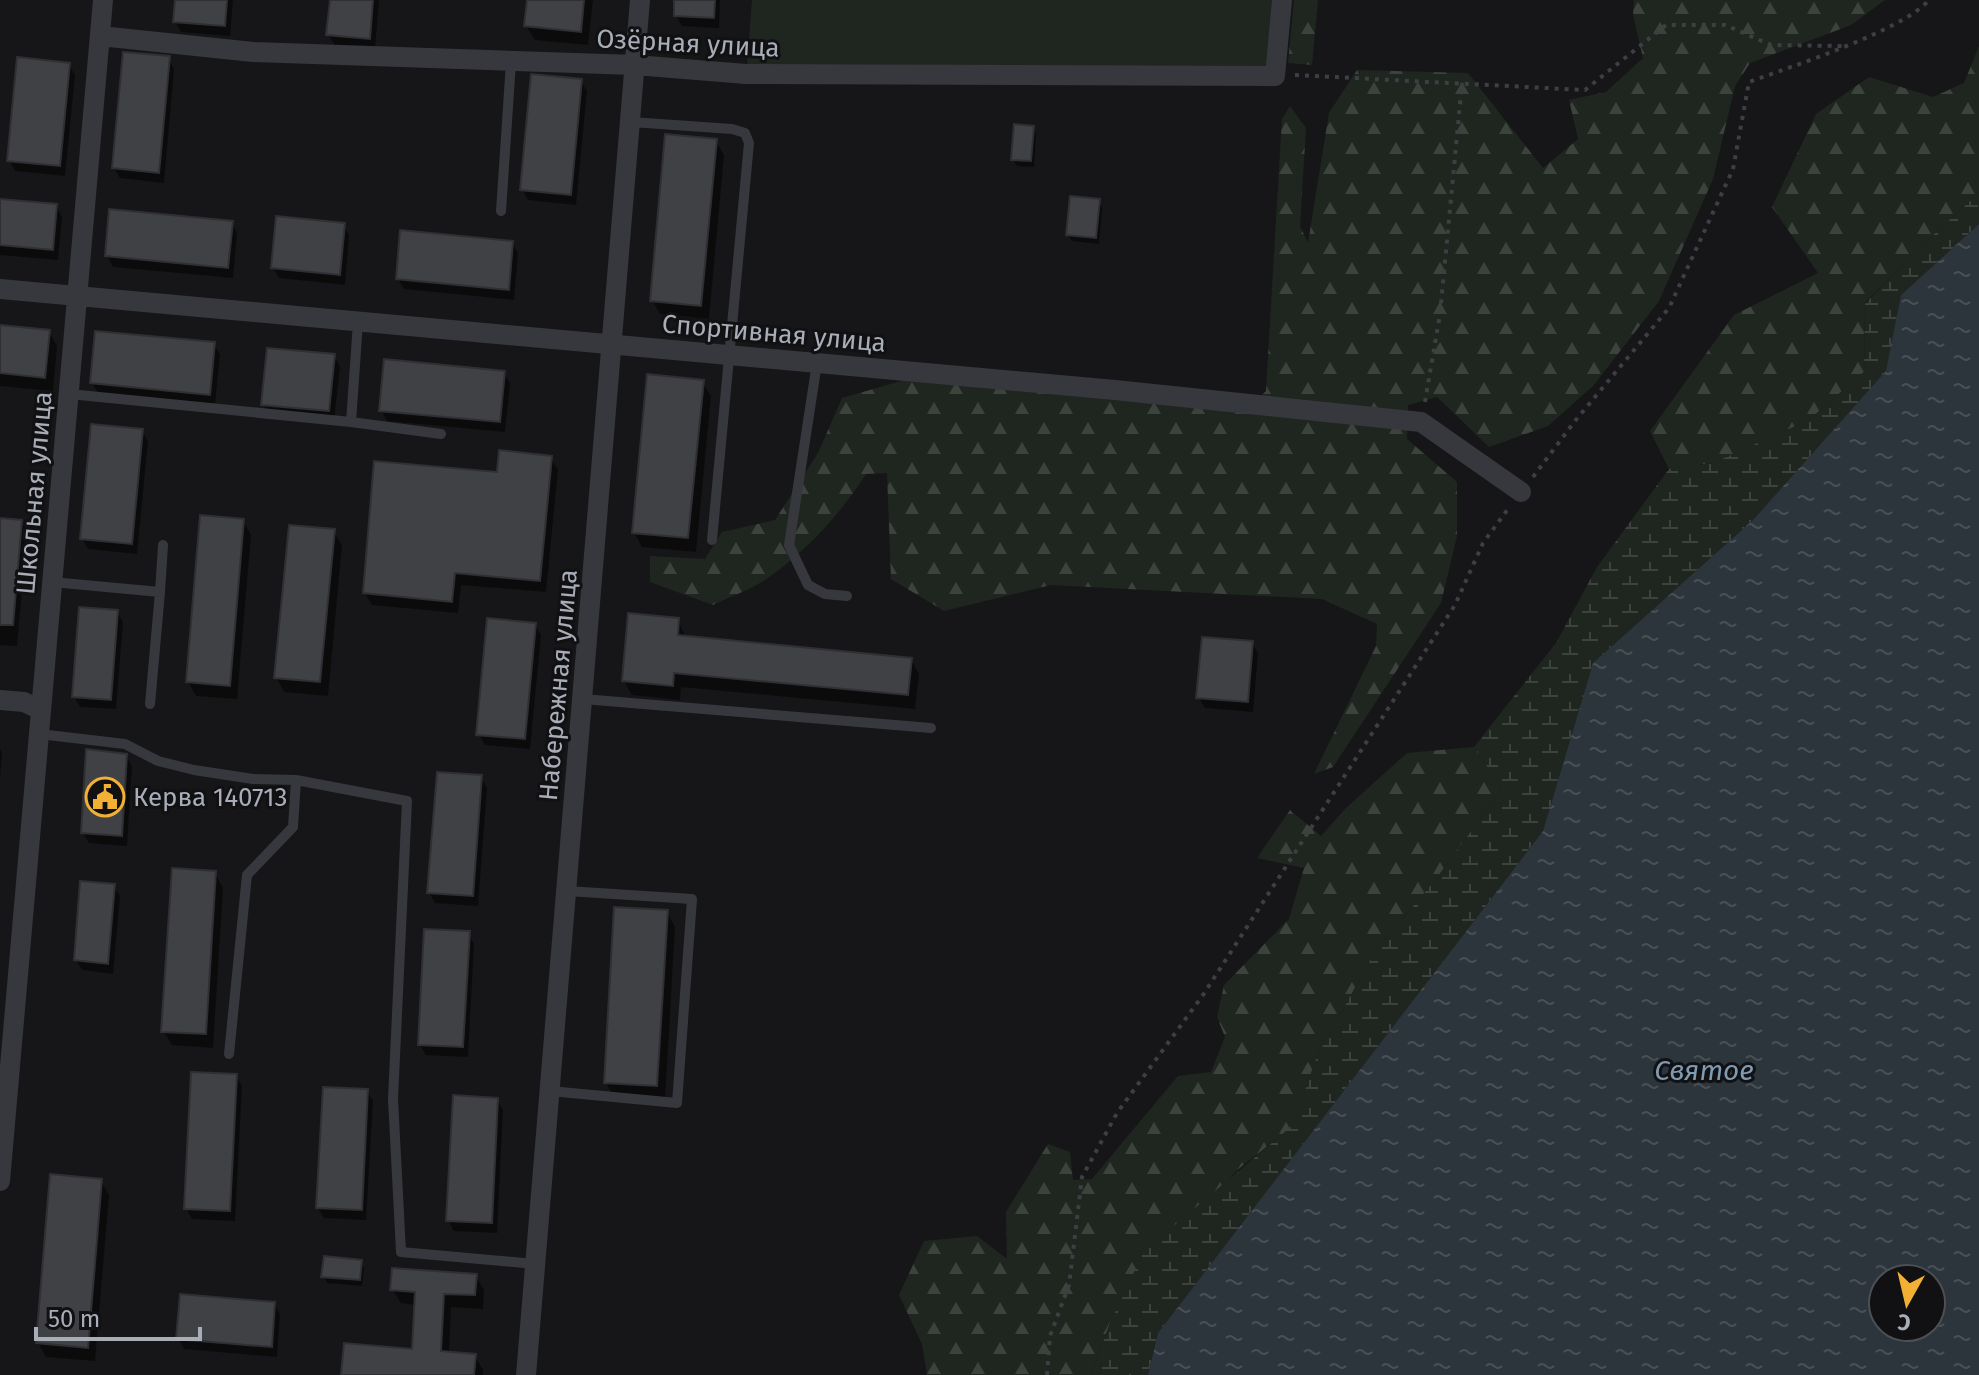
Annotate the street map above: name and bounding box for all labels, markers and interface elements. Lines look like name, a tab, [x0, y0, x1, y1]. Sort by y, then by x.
street label: Озёрная улица	[596, 23, 780, 64]
street label: Спортивная улица	[661, 308, 887, 359]
street label: Школьная улица	[10, 390, 59, 596]
street label: Набережная улица	[533, 568, 584, 802]
public building icon: Керва 140713	[84, 776, 126, 818]
place label: Керва 140713	[133, 782, 287, 813]
water label: Святое	[1654, 1054, 1754, 1087]
north arrow	[1867, 1263, 1947, 1343]
scale bar	[36, 1291, 200, 1341]
text: 50 m	[48, 1305, 100, 1333]
text: С	[1896, 1308, 1912, 1337]

